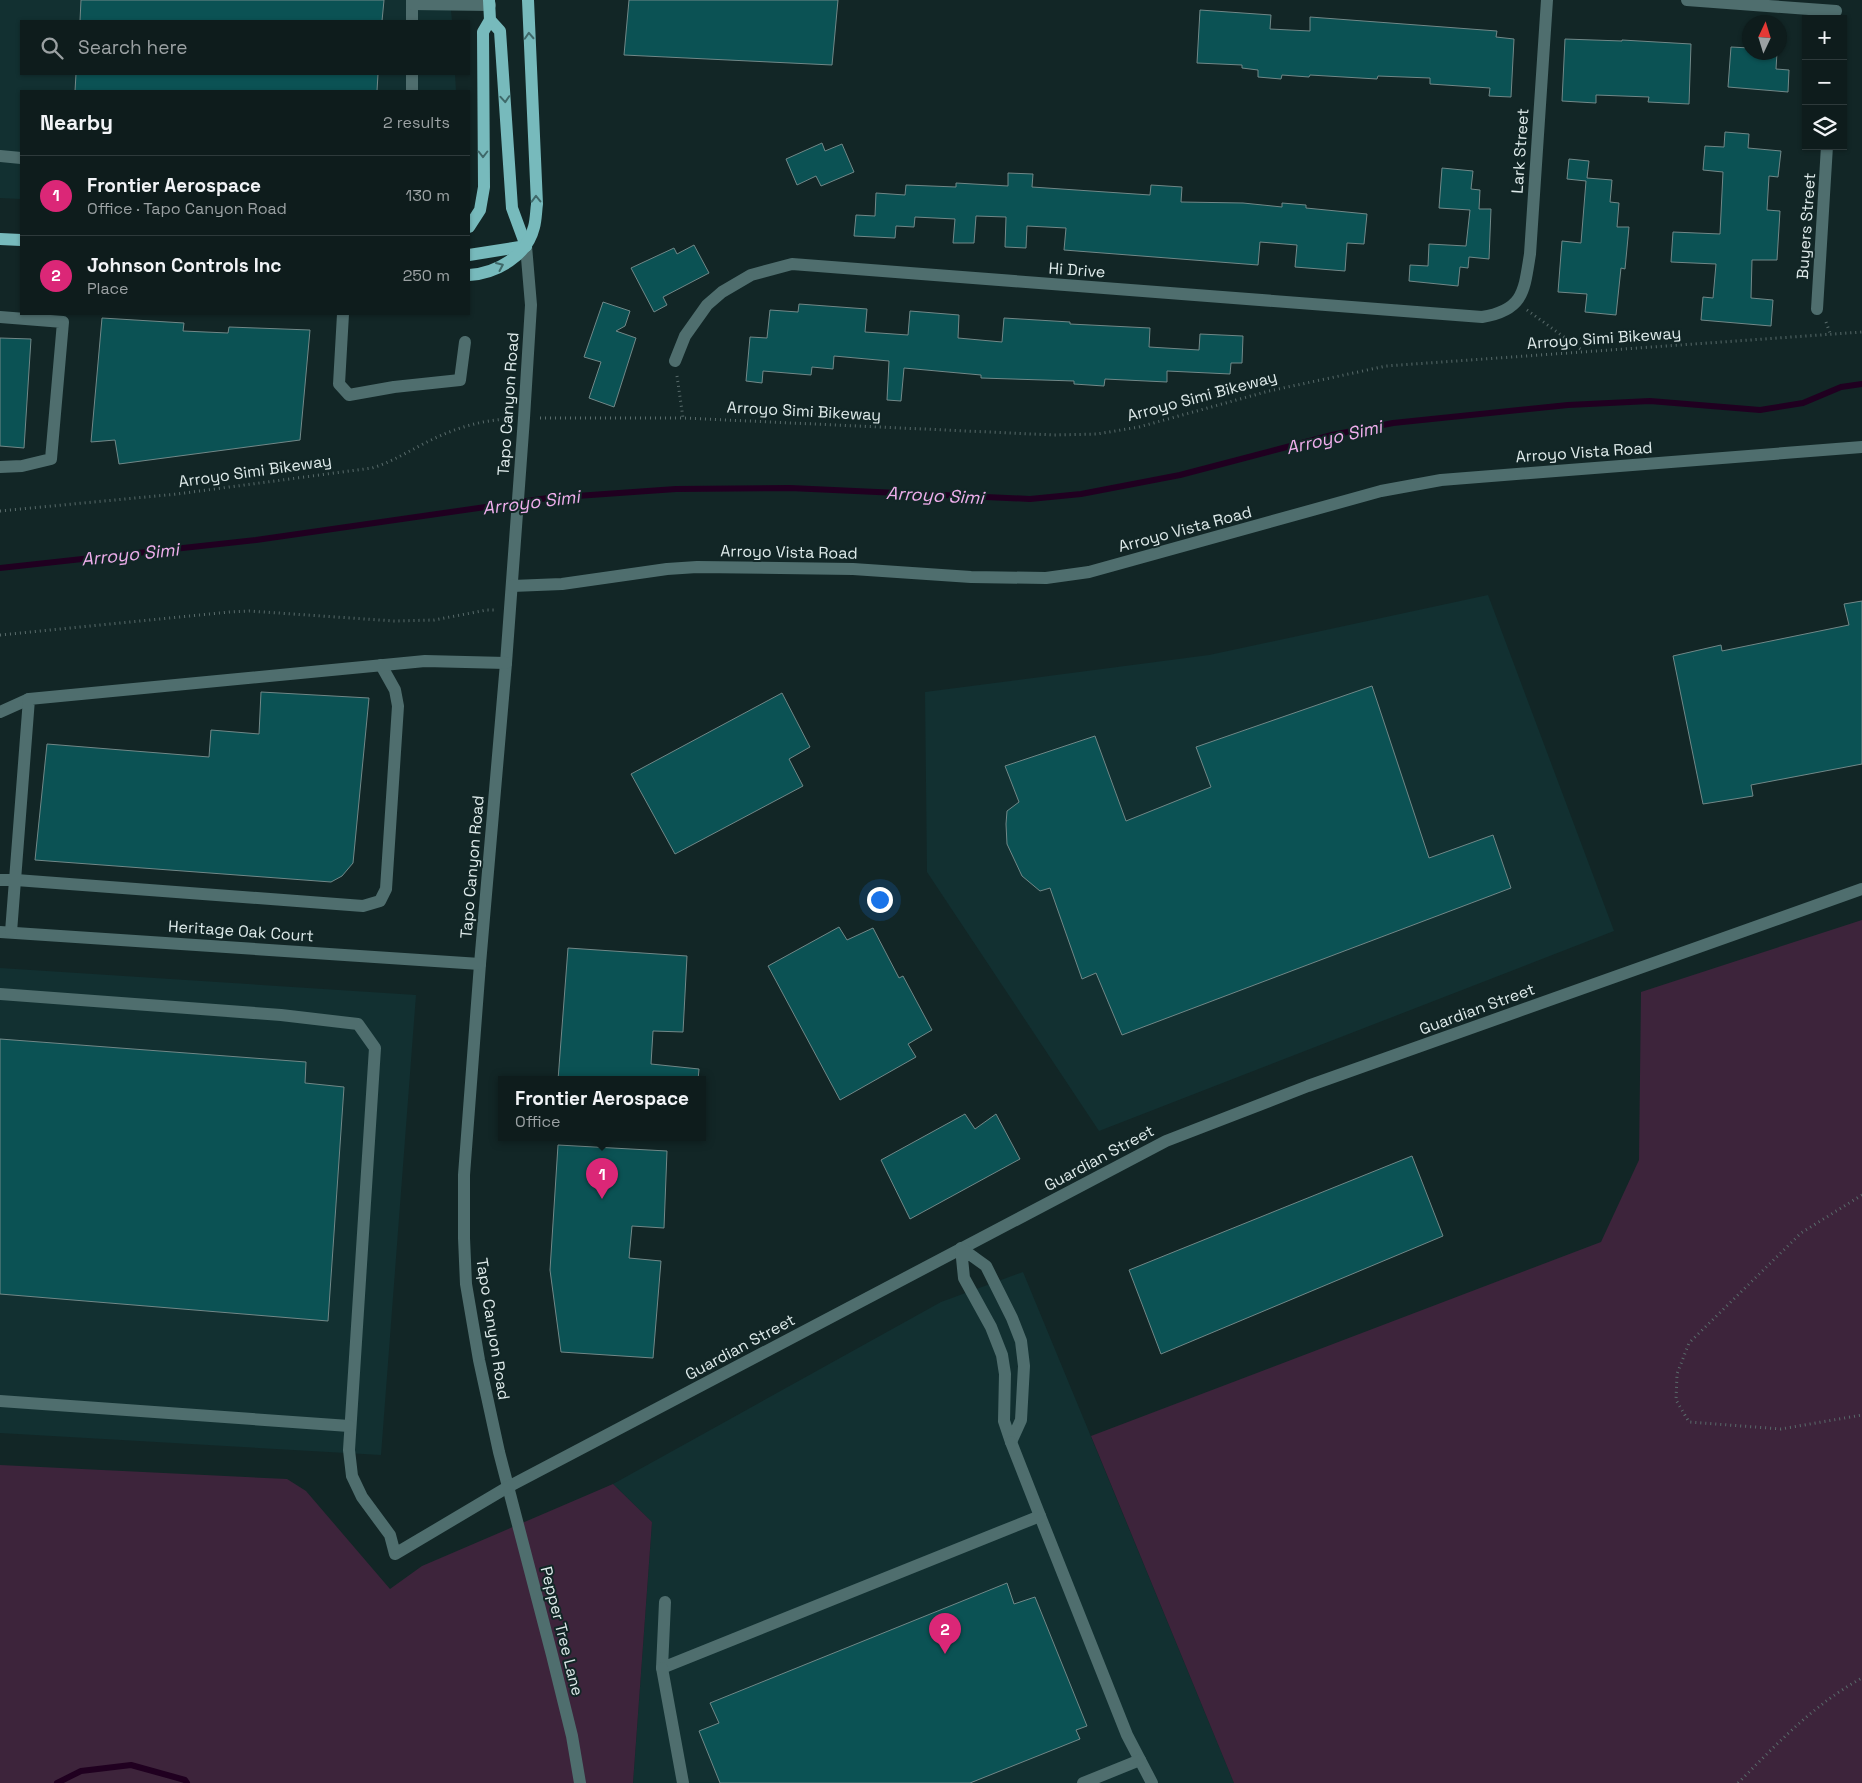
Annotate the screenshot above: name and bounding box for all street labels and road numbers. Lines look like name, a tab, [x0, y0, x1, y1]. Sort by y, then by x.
street label: Lark Street	[1507, 108, 1533, 194]
street label: Buyers Street	[1792, 172, 1820, 280]
street label: Hi Drive	[1048, 258, 1106, 282]
street label: Arroyo Simi Bikeway	[1526, 322, 1682, 354]
street label: Tapo Canyon Road	[493, 332, 523, 476]
street label: Arroyo Simi Bikeway	[1125, 366, 1279, 426]
street label: Arroyo Simi Bikeway	[726, 396, 882, 426]
street label: Arroyo Vista Road	[1515, 437, 1653, 467]
street label: Arroyo Simi Bikeway	[177, 450, 333, 492]
street label: Arroyo Vista Road	[1116, 501, 1254, 557]
street label: Arroyo Vista Road	[720, 540, 858, 564]
street label: Tapo Canyon Road	[455, 795, 489, 939]
street label: Heritage Oak Court	[167, 915, 315, 947]
street label: Guardian Street	[1416, 978, 1538, 1040]
street label: Guardian Street	[1040, 1120, 1158, 1196]
street label: Tapo Canyon Road	[471, 1256, 515, 1402]
street label: Guardian Street	[681, 1309, 799, 1385]
street label: Pepper Tree Lane	[536, 1564, 588, 1698]

